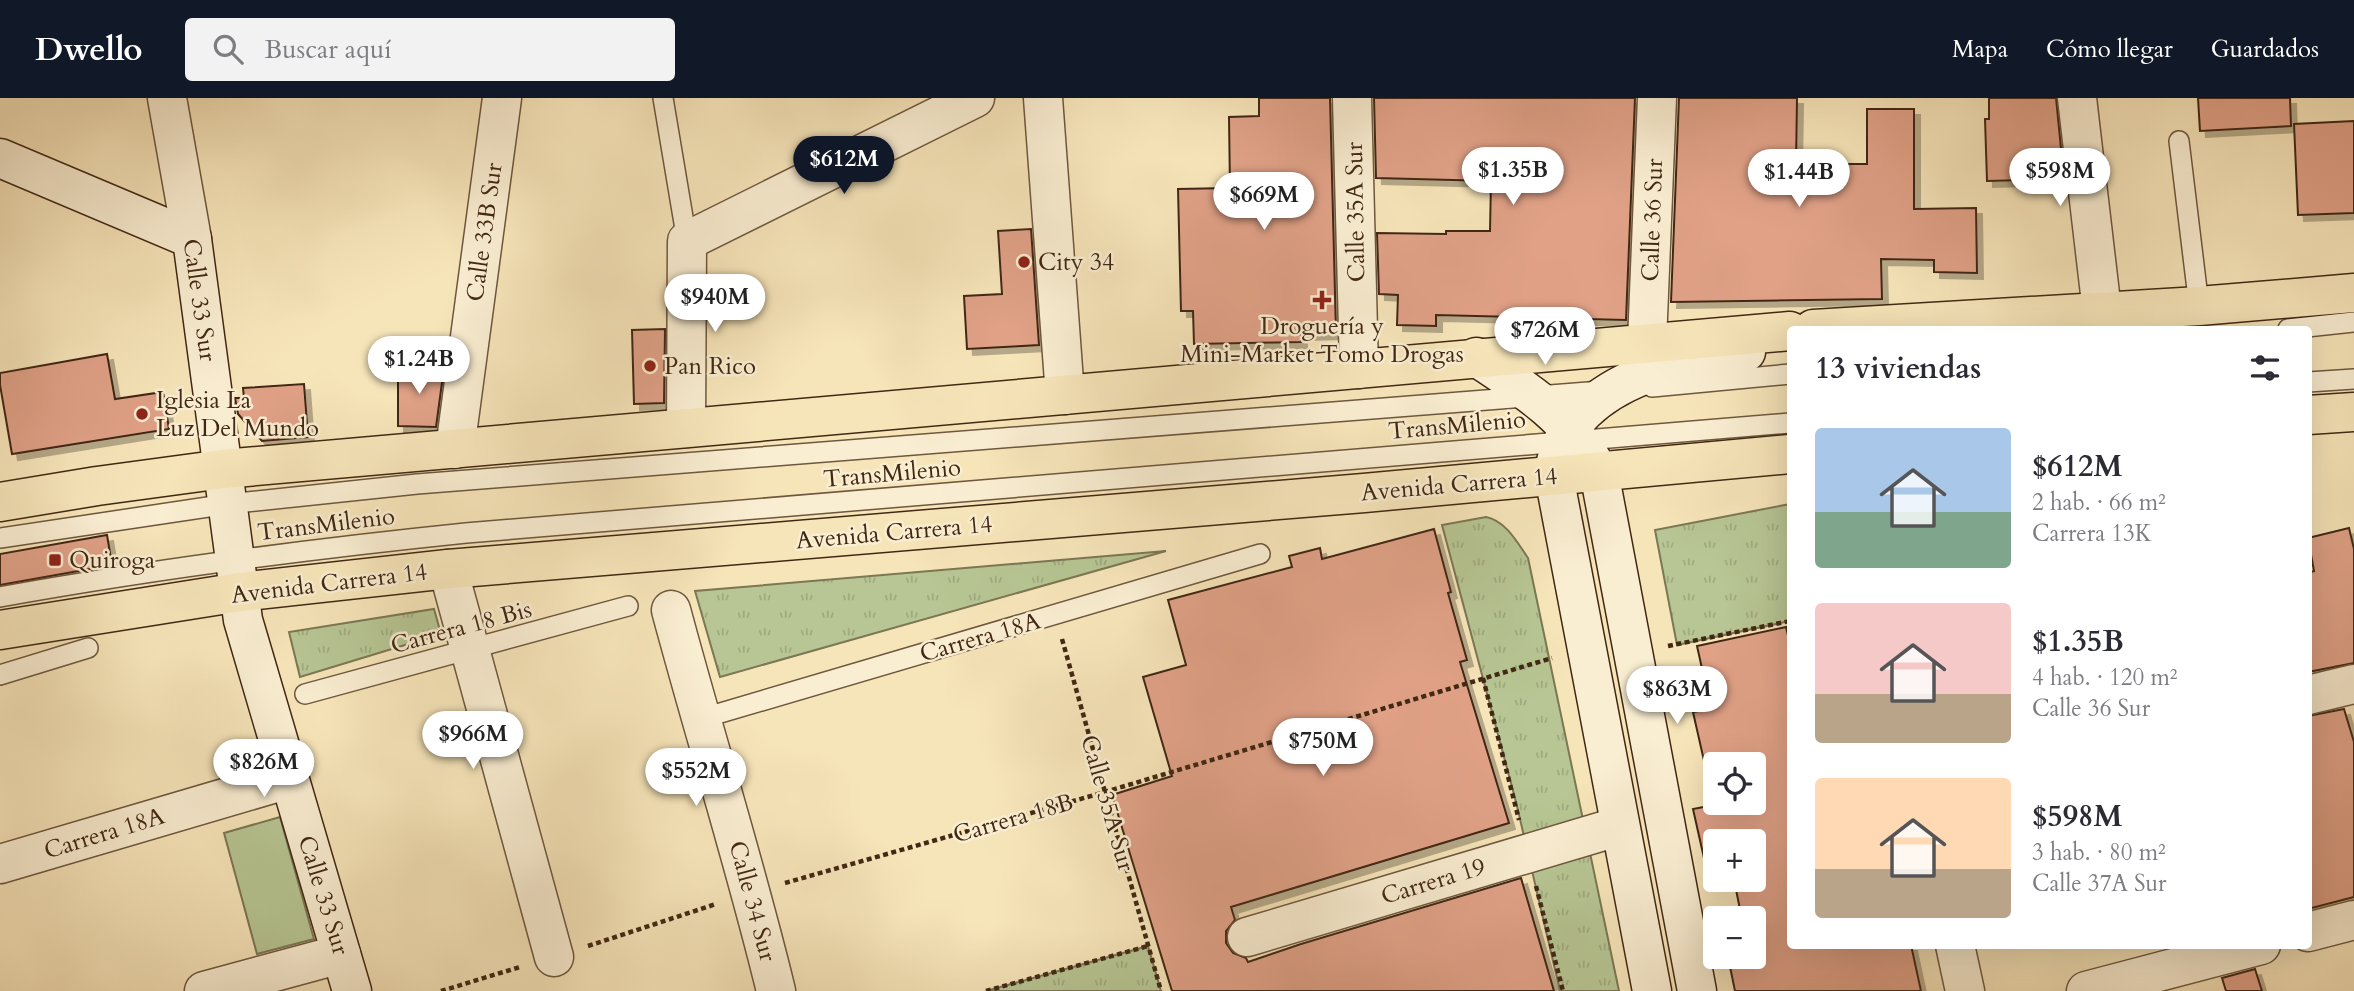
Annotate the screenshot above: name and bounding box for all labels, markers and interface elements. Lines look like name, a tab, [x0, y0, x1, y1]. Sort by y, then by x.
search box	[185, 18, 675, 81]
text: Dwello	[35, 27, 143, 72]
icon: search	[209, 30, 247, 68]
text: Buscar aquí	[265, 32, 392, 67]
text: Mapa	[1952, 33, 2008, 66]
text: Cómo llegar	[2046, 33, 2173, 66]
text: Guardados	[2211, 33, 2319, 66]
pin: $612M	[795, 136, 893, 196]
street label: Calle 35A Sur	[1338, 141, 1373, 282]
text: $612M	[809, 143, 879, 174]
pin: $1.35B	[1456, 148, 1570, 207]
pin: $598M	[2011, 148, 2109, 208]
pin: $1.44B	[1742, 150, 1856, 209]
text: $1.35B	[1478, 154, 1548, 185]
text: $598M	[2025, 155, 2095, 186]
text: $1.44B	[1764, 156, 1834, 187]
street label: Calle 36 Sur	[1634, 158, 1671, 282]
street label: Calle 33B Sur	[458, 160, 511, 303]
pin: $669M	[1215, 172, 1313, 232]
text: $669M	[1229, 179, 1299, 210]
street label: Calle 33 Sur	[175, 237, 224, 364]
place label: City 34	[1038, 246, 1114, 279]
marker: City 34	[1016, 254, 1032, 270]
pin: $940M	[666, 274, 764, 334]
text: $940M	[680, 281, 750, 312]
marker: Droguería y Mini-Market Tomo Drogas	[1314, 292, 1330, 308]
pin: $726M	[1496, 308, 1594, 367]
place label: Droguería y Mini-Market Tomo Drogas	[1180, 310, 1464, 371]
text: $726M	[1510, 314, 1580, 345]
pin: $1.24B	[362, 336, 476, 396]
text: $1.24B	[384, 343, 454, 374]
text: 13 viviendas	[1815, 348, 1981, 389]
icon: filters	[2246, 349, 2284, 387]
place label: Pan Rico	[664, 350, 756, 383]
marker: Pan Rico	[642, 358, 658, 374]
place label: Iglesia La Luz Del Mundo	[156, 384, 319, 445]
street label: TransMilenio	[1387, 403, 1527, 448]
marker: Iglesia La Luz Del Mundo	[134, 406, 150, 422]
text: $612M	[2032, 446, 2123, 487]
street label: TransMilenio	[822, 451, 962, 496]
icon: home	[1871, 456, 1955, 540]
street label: Avenida Carrera 14	[1359, 459, 1559, 510]
text: 2 hab. · 66 m²	[2032, 487, 2166, 518]
street label: TransMilenio	[256, 500, 397, 549]
street label: Avenida Carrera 14	[794, 507, 994, 558]
text: Carrera 13K	[2032, 518, 2152, 549]
place label: Quiroga	[69, 544, 156, 577]
marker: Quiroga	[47, 552, 63, 568]
street label: Avenida Carrera 14	[229, 555, 429, 612]
street label: Carrera 18 Bis	[387, 593, 535, 662]
street label: Carrera 18A	[916, 604, 1045, 670]
text: $1.35B	[2032, 621, 2124, 662]
icon: home	[1871, 631, 1955, 715]
text: 4 hab. · 120 m²	[2032, 662, 2178, 693]
pin: $863M	[1628, 666, 1726, 726]
text: $863M	[1642, 673, 1712, 704]
text: Calle 36 Sur	[2032, 693, 2150, 724]
pin: $966M	[424, 712, 522, 771]
text: $966M	[438, 718, 508, 749]
pin: $750M	[1274, 718, 1372, 778]
text: $750M	[1288, 725, 1358, 756]
street label: Calle 35A Sur	[1072, 731, 1143, 875]
pin: $826M	[215, 740, 313, 799]
text: $826M	[229, 746, 299, 777]
pin: $552M	[647, 748, 745, 808]
map controls	[1703, 752, 1766, 969]
button: locate	[1703, 752, 1766, 815]
text: $552M	[661, 755, 731, 786]
street label: Carrera 18B	[949, 786, 1077, 851]
text: $598M	[2032, 796, 2123, 837]
street label: Carrera 18A	[40, 799, 169, 867]
icon: home	[1871, 806, 1955, 890]
button: +	[1703, 829, 1766, 892]
street label: Calle 33 Sur	[290, 831, 357, 959]
street label: Calle 34 Sur	[721, 837, 784, 965]
text: 3 hab. · 80 m²	[2032, 837, 2166, 868]
street label: Carrera 19	[1377, 850, 1489, 913]
text: Calle 37A Sur	[2032, 868, 2167, 899]
button: −	[1703, 906, 1766, 969]

